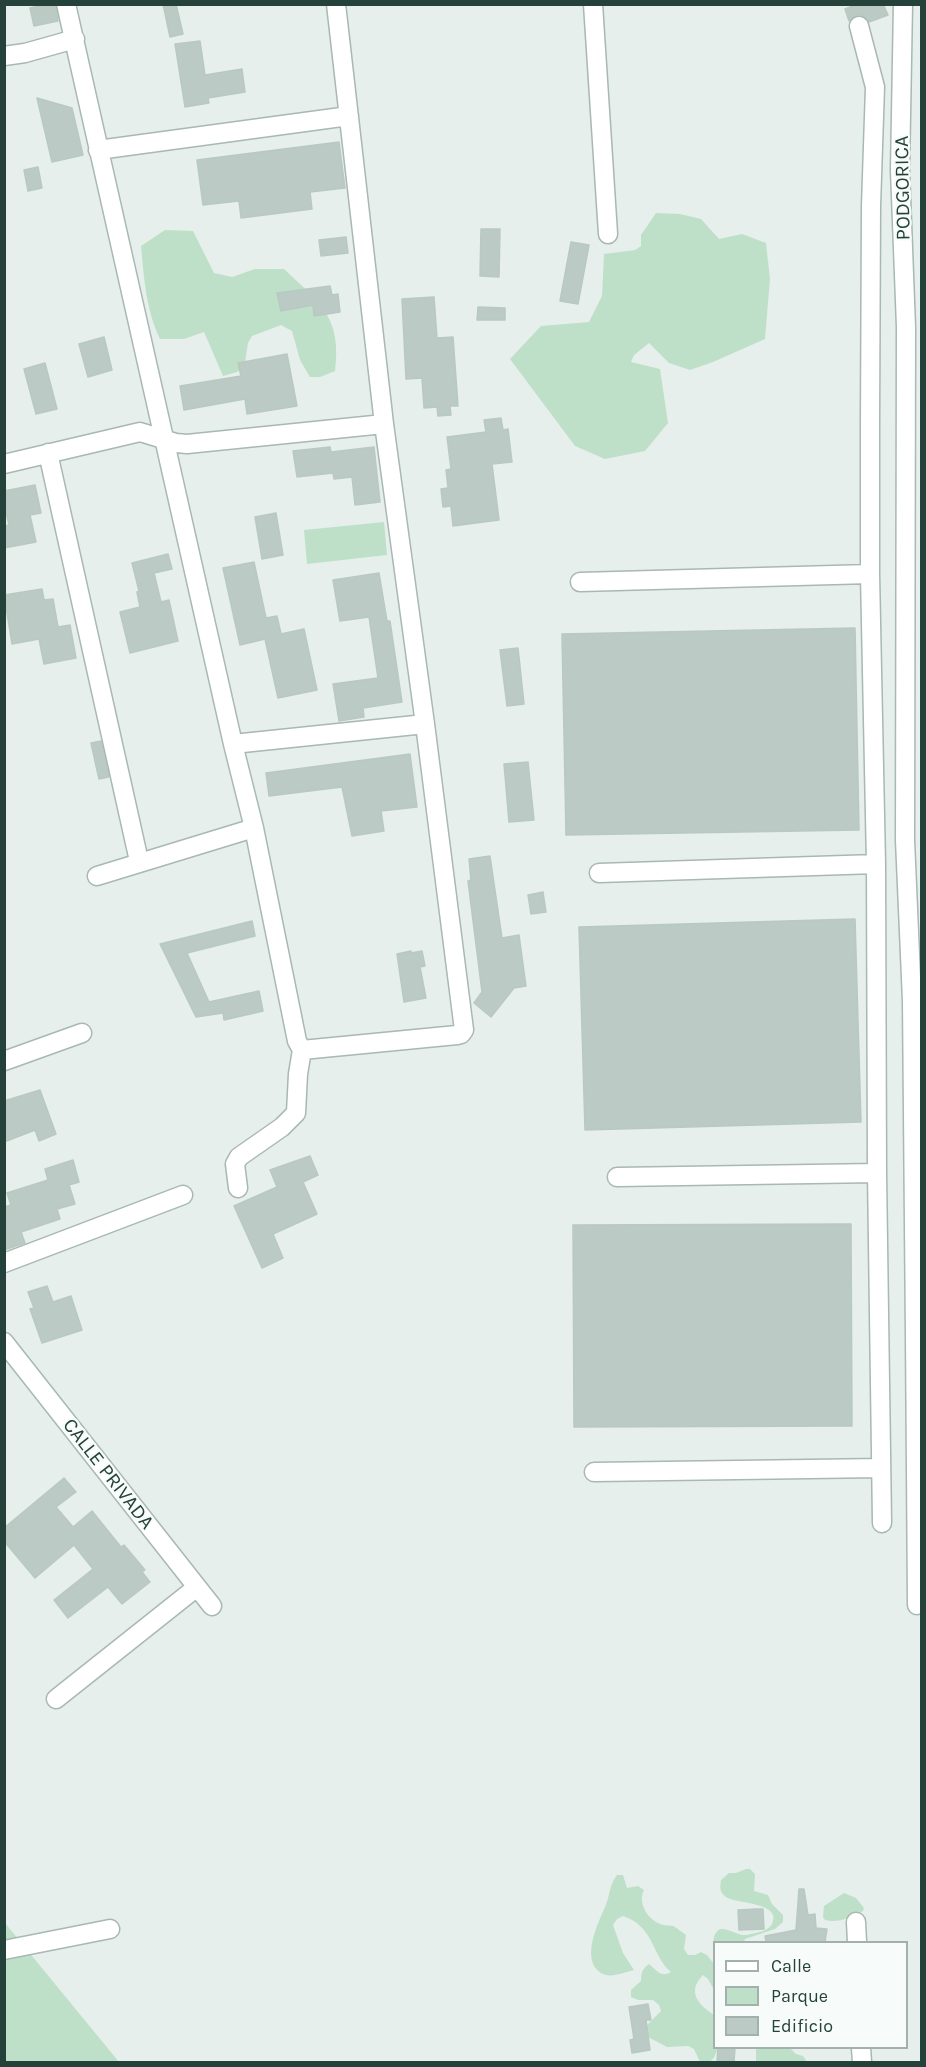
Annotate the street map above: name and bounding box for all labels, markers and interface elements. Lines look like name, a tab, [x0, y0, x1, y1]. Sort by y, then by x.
street label: PODGORICA	[890, 136, 916, 240]
street label: CALLE PRIVADA	[57, 1414, 159, 1534]
legend	[713, 1941, 908, 2049]
text: Calle	[771, 1955, 811, 1977]
text: Parque	[771, 1985, 828, 2007]
text: Edificio	[771, 2015, 833, 2037]

